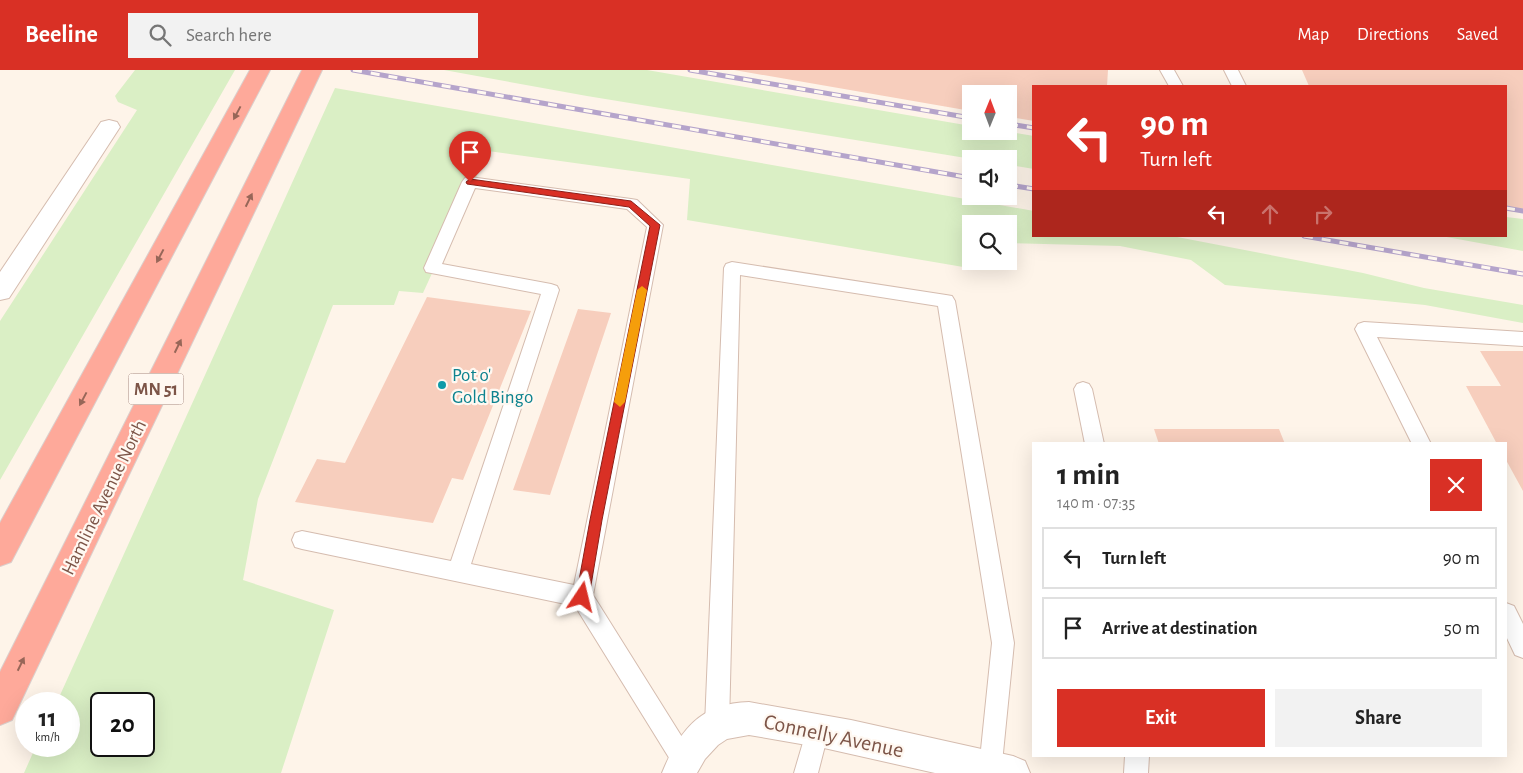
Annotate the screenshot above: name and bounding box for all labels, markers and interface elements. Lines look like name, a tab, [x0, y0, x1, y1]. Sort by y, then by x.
search box	[128, 13, 478, 58]
icon: search	[146, 21, 174, 49]
text: Beeline	[25, 23, 98, 47]
text: Search here	[186, 26, 272, 45]
text: Map	[1298, 26, 1329, 44]
text: Directions	[1357, 26, 1429, 44]
text: Saved	[1457, 26, 1498, 44]
north arrow	[962, 85, 1018, 140]
map controls	[962, 85, 1017, 270]
icon: left	[1057, 105, 1122, 170]
one-way arrow	[233, 106, 241, 120]
text: 90 m	[1140, 107, 1209, 142]
pin	[449, 131, 491, 182]
icon: arrive	[456, 138, 484, 166]
text: Turn left	[1140, 148, 1212, 170]
button: sound	[962, 150, 1017, 205]
one-way arrow	[245, 193, 253, 207]
icon: left	[1203, 200, 1231, 228]
icon: ahead	[1256, 200, 1284, 228]
icon: right	[1309, 200, 1337, 228]
button: search	[962, 215, 1017, 270]
one-way arrow	[156, 249, 164, 263]
one-way arrow	[174, 338, 182, 353]
place label: Pot o' Gold Bingo	[452, 366, 533, 407]
road number: MN 51	[128, 374, 184, 404]
marker: Pot o' Gold Bingo	[436, 379, 448, 391]
one-way arrow	[79, 392, 87, 406]
street label: Hamline Avenue North	[59, 417, 150, 578]
button: close	[1430, 459, 1482, 511]
text: 1 min	[1057, 460, 1120, 490]
text: 140 m · 07:35	[1057, 495, 1135, 511]
icon: left	[1059, 544, 1087, 572]
text: Turn left	[1102, 549, 1166, 568]
text: 90 m	[1443, 549, 1480, 568]
position arrow	[555, 570, 607, 622]
icon: arrive	[1059, 614, 1087, 642]
text: Arrive at destination	[1102, 619, 1258, 638]
text: 50 m	[1444, 619, 1480, 638]
one-way arrow	[17, 657, 26, 672]
button: Exit	[1057, 689, 1265, 747]
button: Share	[1275, 689, 1482, 747]
speed limit sign: 20	[90, 692, 155, 757]
text: 11	[38, 706, 57, 731]
street label: Connelly Avenue	[762, 710, 906, 762]
text: km/h	[35, 731, 60, 743]

